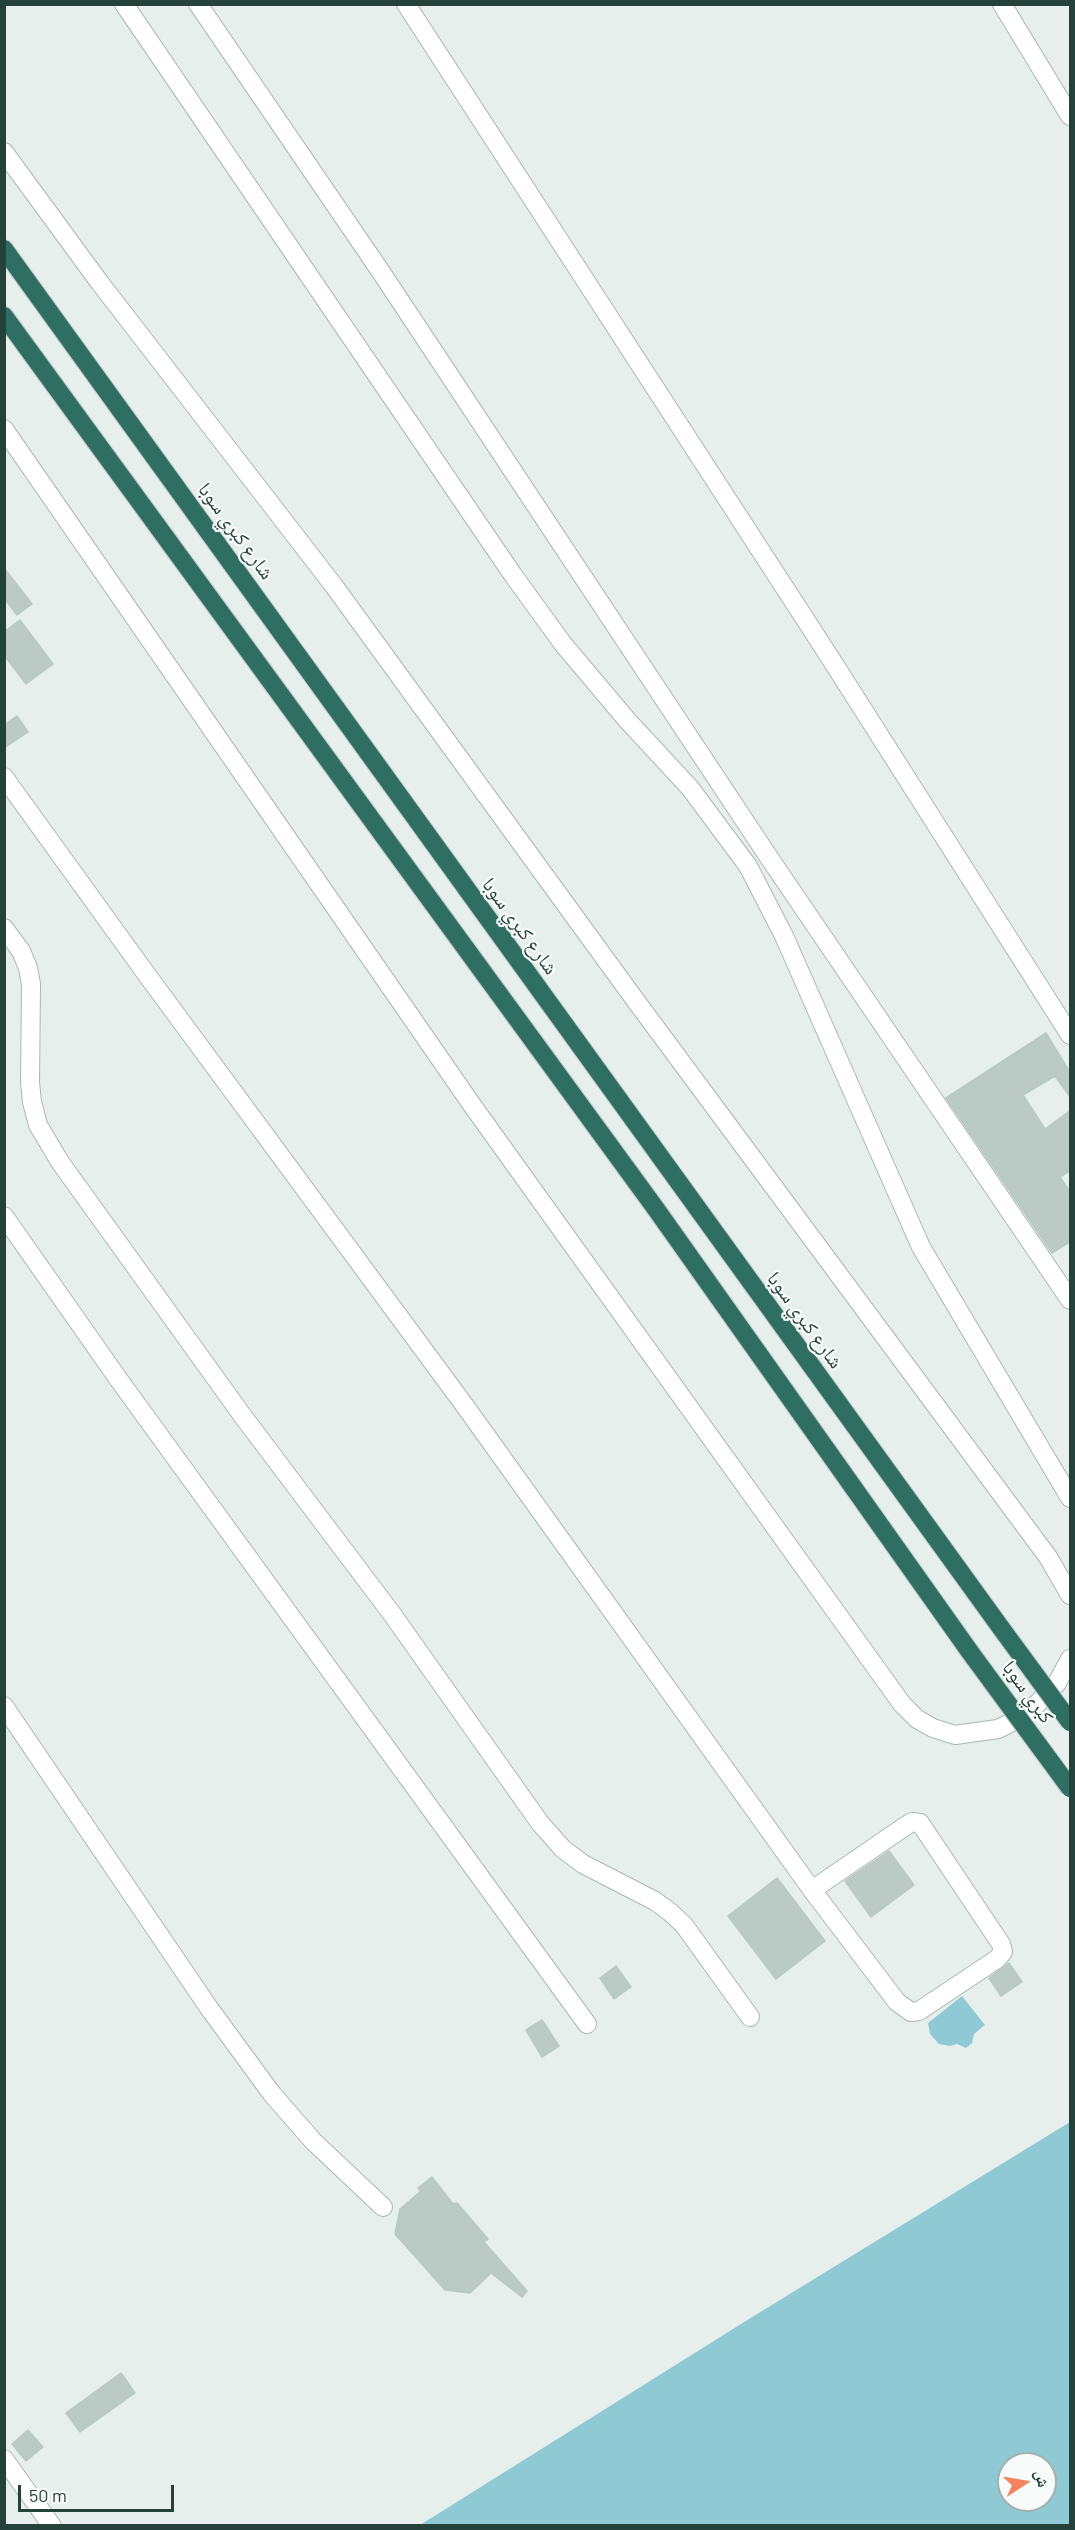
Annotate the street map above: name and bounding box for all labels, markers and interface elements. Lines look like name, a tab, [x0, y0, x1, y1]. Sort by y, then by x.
street label: شارع كبري سوبا	[193, 478, 279, 584]
street label: شارع كبري سوبا	[477, 873, 563, 979]
street label: شارع كبري سوبا	[762, 1267, 848, 1373]
street label: كبري سوبا	[997, 1656, 1059, 1728]
north arrow	[997, 2452, 1057, 2512]
text: ش	[1032, 2468, 1054, 2489]
scale bar	[21, 2473, 177, 2511]
text: 50 m	[29, 2484, 67, 2506]

